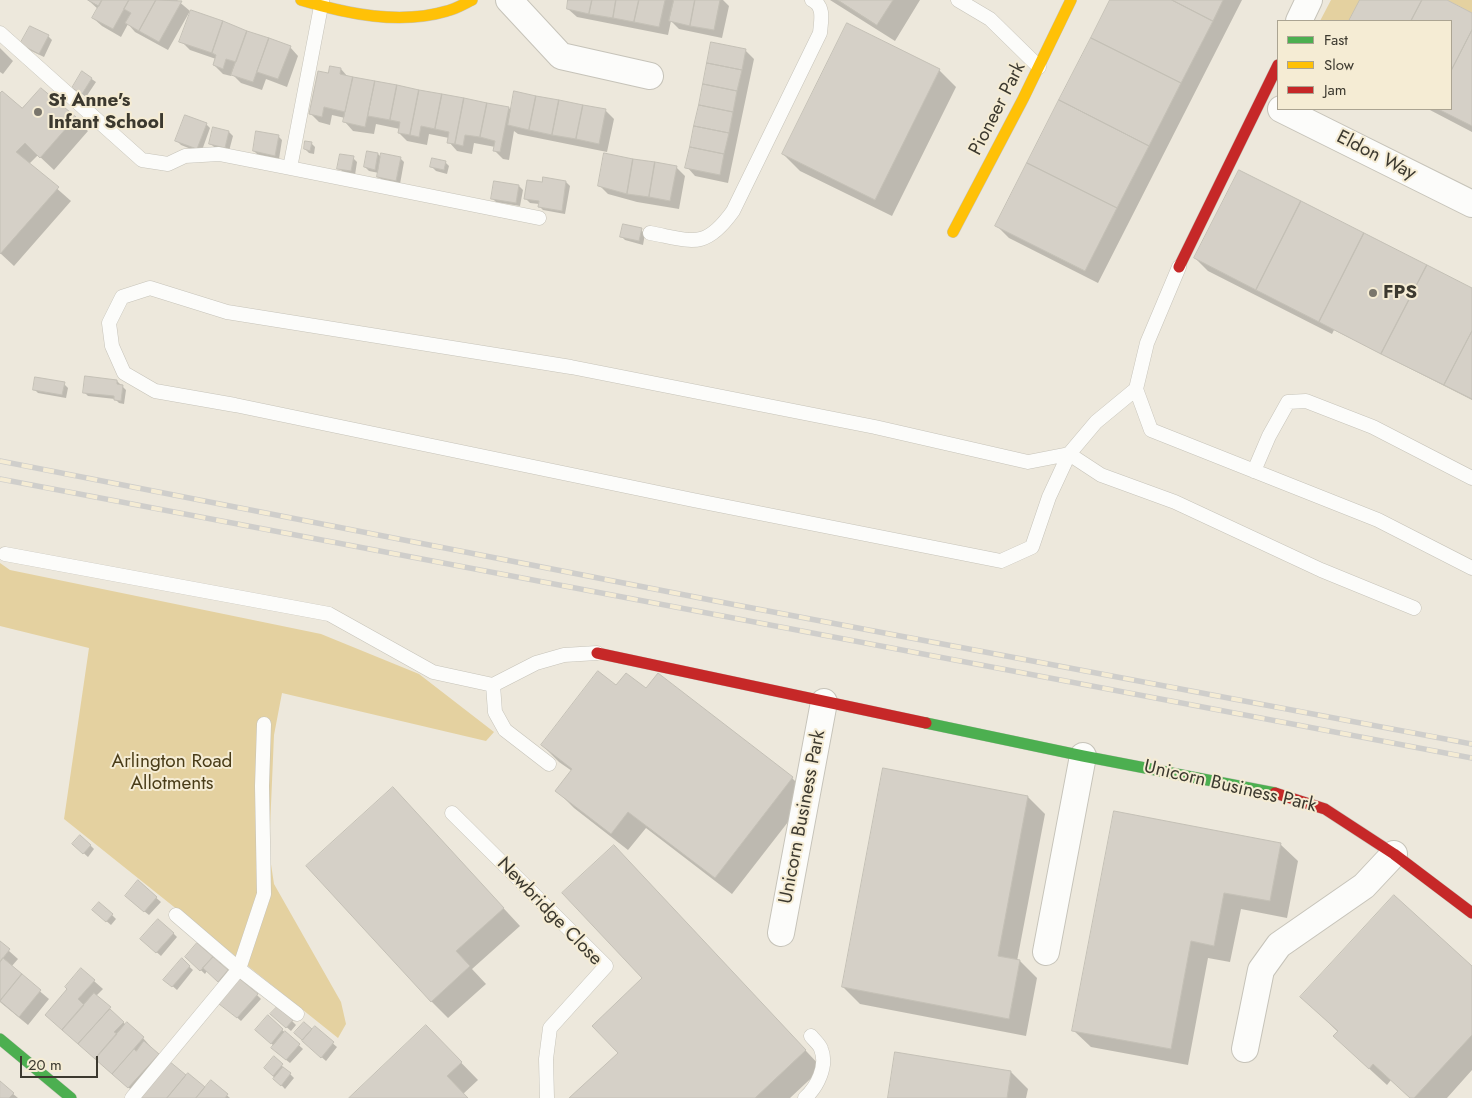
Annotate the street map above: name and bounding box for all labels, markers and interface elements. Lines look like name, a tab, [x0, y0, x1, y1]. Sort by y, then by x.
legend	[1277, 20, 1452, 110]
text: Fast	[1324, 29, 1348, 51]
text: Slow	[1324, 54, 1354, 76]
street label: Pioneer Park	[965, 59, 1031, 159]
text: Jam	[1324, 79, 1347, 101]
place label: St Anne's Infant School	[48, 90, 164, 134]
marker: St Anne's Infant School	[32, 106, 44, 118]
street label: Eldon Way	[1333, 126, 1419, 186]
place label: FPS	[1383, 282, 1417, 304]
marker: FPS	[1367, 287, 1379, 299]
street label: Unicorn Business Park	[775, 728, 831, 906]
park label: Arlington Road Allotments	[112, 751, 232, 795]
street label: Unicorn Business Park	[1142, 756, 1318, 818]
street label: Newbridge Close	[492, 853, 606, 971]
scale bar	[22, 1046, 100, 1078]
text: 20 m	[28, 1054, 62, 1076]

